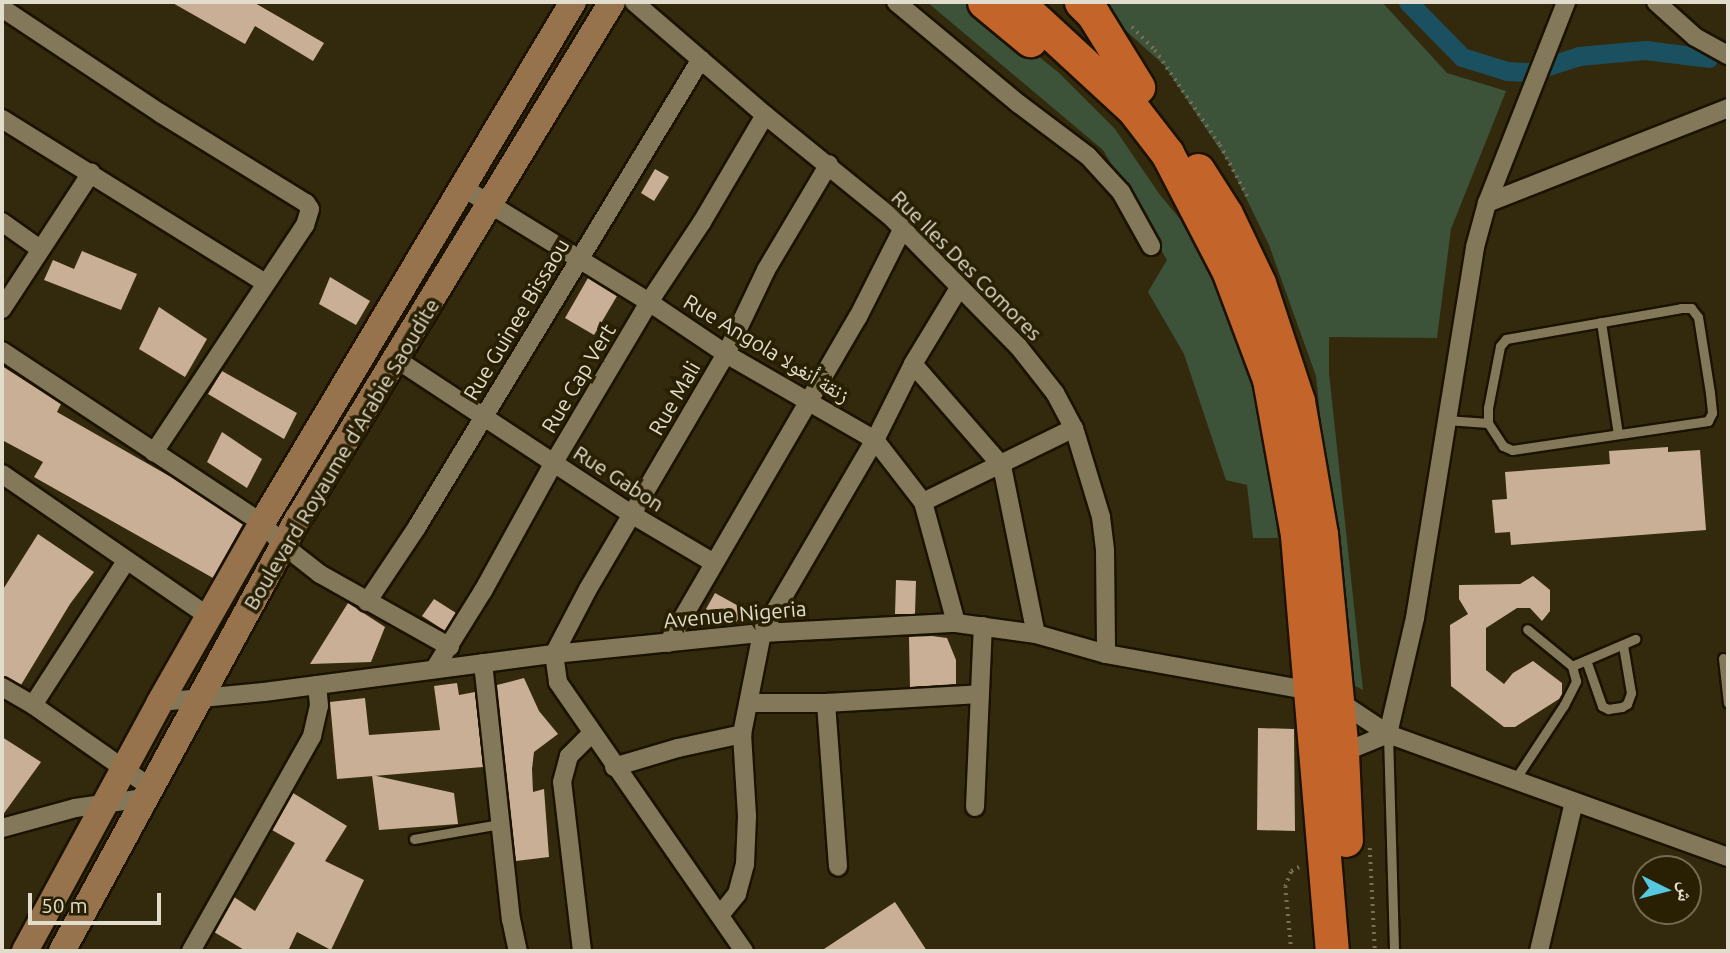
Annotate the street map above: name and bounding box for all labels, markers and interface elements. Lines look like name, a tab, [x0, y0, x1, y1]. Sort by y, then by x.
street label: Rue Iles Des Comores	[887, 185, 1047, 345]
street label: Rue Guinee Bissaou	[458, 234, 574, 404]
street label: Rue Angola زنقة أنغولا	[679, 289, 855, 407]
street label: Boulevard Royaume d'Arabie Saoudite	[238, 294, 444, 614]
street label: Rue Cap Vert	[536, 319, 620, 437]
street label: Rue Mali	[643, 357, 705, 439]
street label: Rue Gabon	[569, 439, 669, 517]
street label: Avenue Nigeria	[663, 595, 807, 633]
north arrow	[1632, 855, 1702, 925]
scale bar	[32, 880, 164, 924]
text: ش	[1674, 881, 1698, 903]
text: 50 m	[41, 893, 88, 917]

